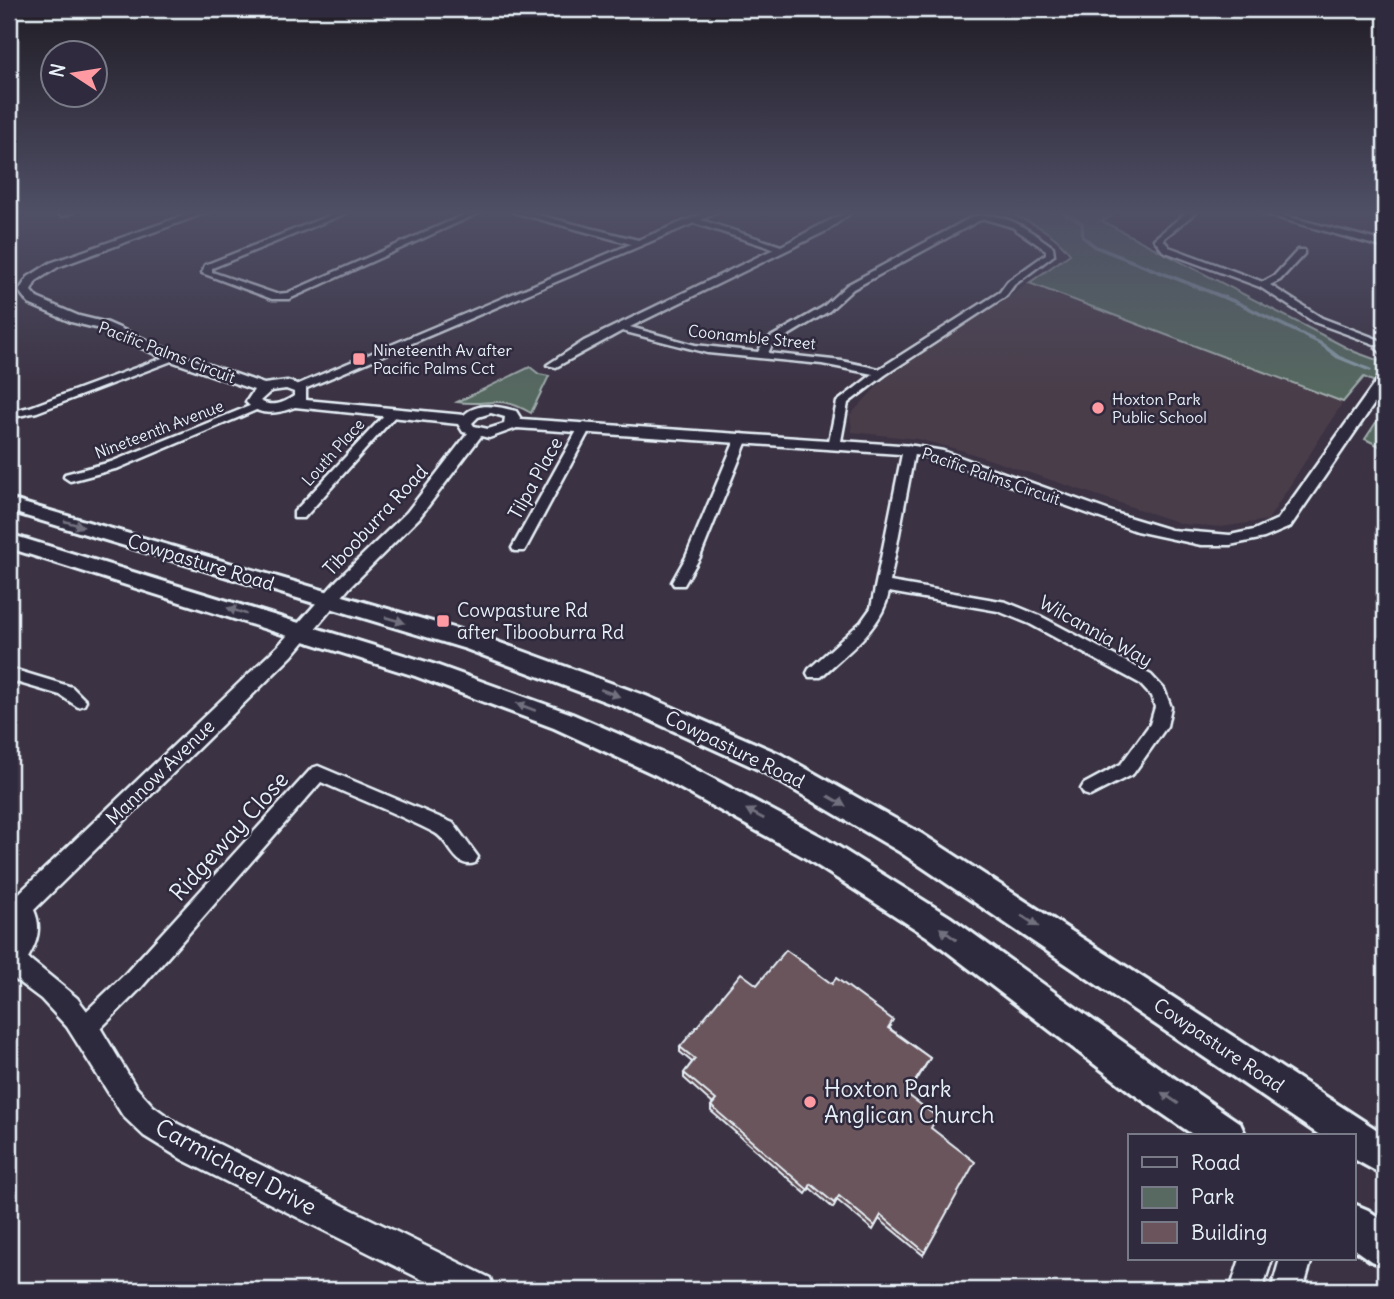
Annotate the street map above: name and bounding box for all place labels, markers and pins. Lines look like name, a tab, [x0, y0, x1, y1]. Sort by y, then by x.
place label: Nineteenth Av after Pacific Palms Cct	[373, 340, 512, 378]
marker: Nineteenth Av after Pacific Palms Cct	[351, 351, 367, 367]
place label: Hoxton Park Public School	[1112, 389, 1207, 427]
marker: Hoxton Park Public School	[1090, 400, 1106, 416]
place label: Cowpasture Rd after Tibooburra Rd	[457, 598, 624, 644]
marker: Cowpasture Rd after Tibooburra Rd	[435, 613, 451, 629]
place label: Hoxton Park Anglican Church	[824, 1074, 995, 1129]
marker: Hoxton Park Anglican Church	[802, 1094, 818, 1110]

